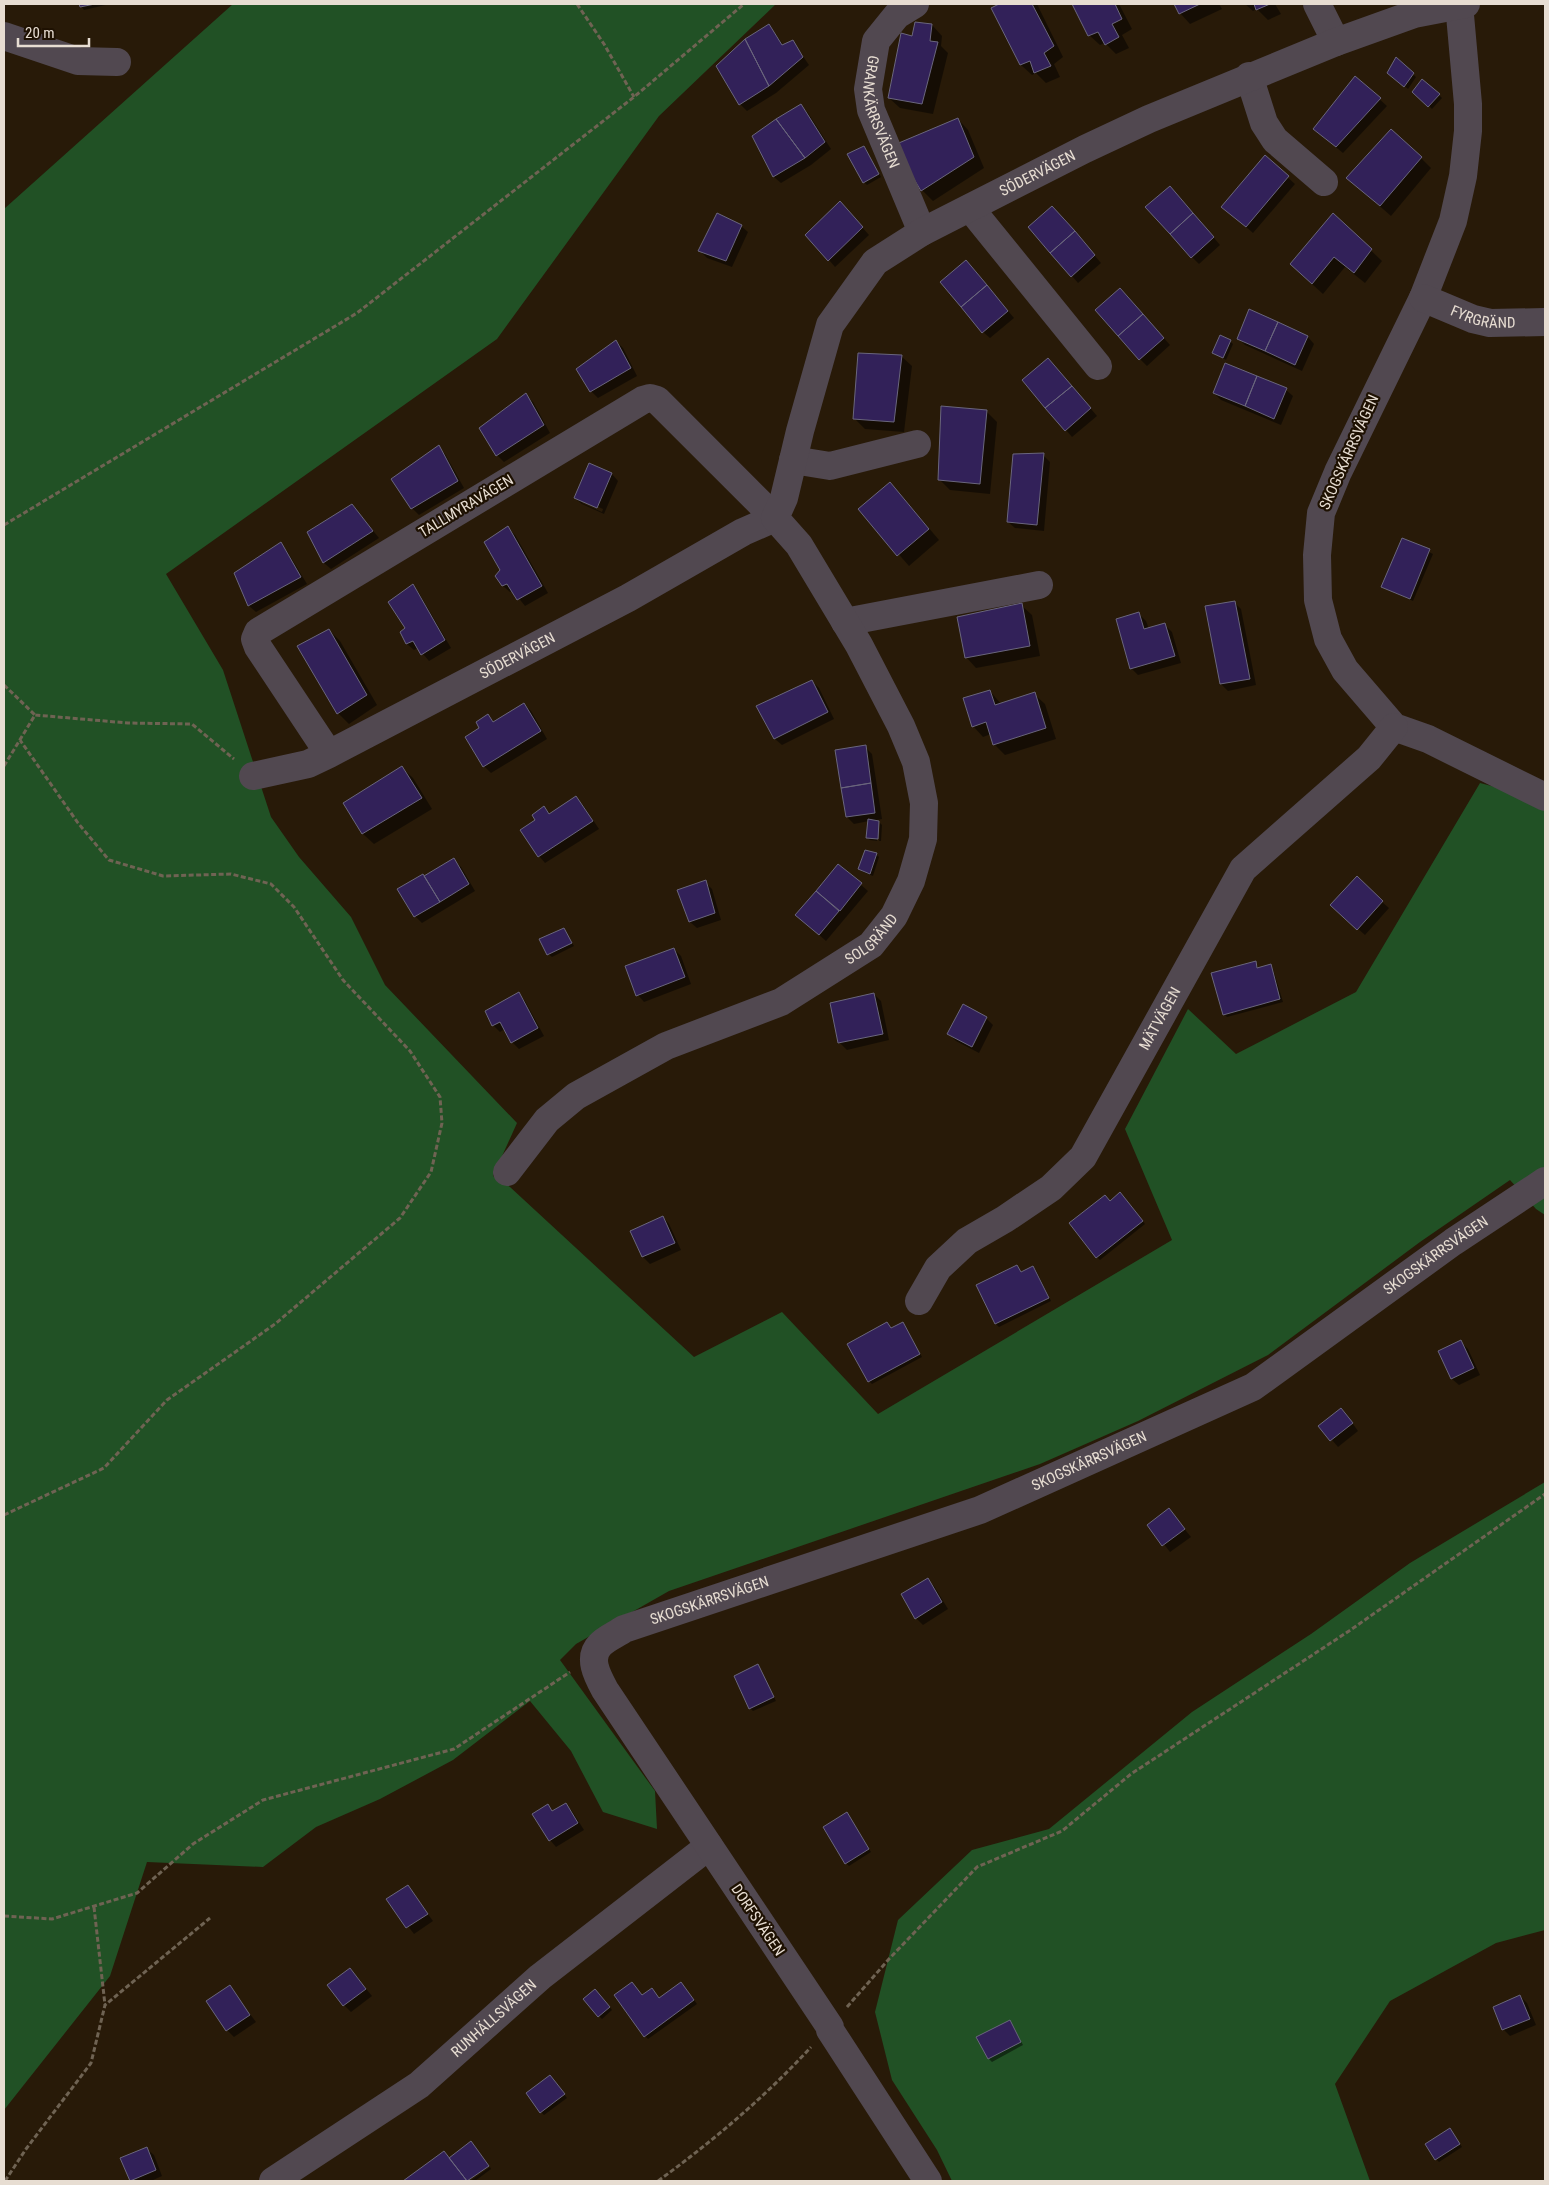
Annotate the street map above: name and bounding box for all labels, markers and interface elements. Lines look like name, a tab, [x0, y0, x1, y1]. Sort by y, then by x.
scale bar	[18, 15, 89, 47]
text: 20 m	[25, 24, 55, 42]
street label: GRANKÄRRSVÄGEN	[859, 54, 903, 171]
street label: SÖDERVÄGEN	[997, 146, 1078, 200]
street label: FYRGRÄND	[1448, 302, 1516, 332]
street label: SKOGSKÄRRSVÄGEN	[1316, 392, 1382, 512]
street label: TALLMYRAVÄGEN	[415, 471, 517, 541]
street label: SÖDERVÄGEN	[477, 629, 558, 683]
street label: SOLGRÄND	[841, 910, 901, 968]
street label: MÄTVÄGEN	[1135, 984, 1185, 1053]
street label: SKOGSKÄRRSVÄGEN	[1380, 1212, 1492, 1298]
street label: SKOGSKÄRRSVÄGEN	[1029, 1427, 1149, 1495]
street label: SKOGSKÄRRSVÄGEN	[648, 1572, 771, 1629]
street label: DORFSVÄGEN	[727, 1881, 789, 1959]
street label: RUNHÄLLSVÄGEN	[448, 1976, 540, 2061]

